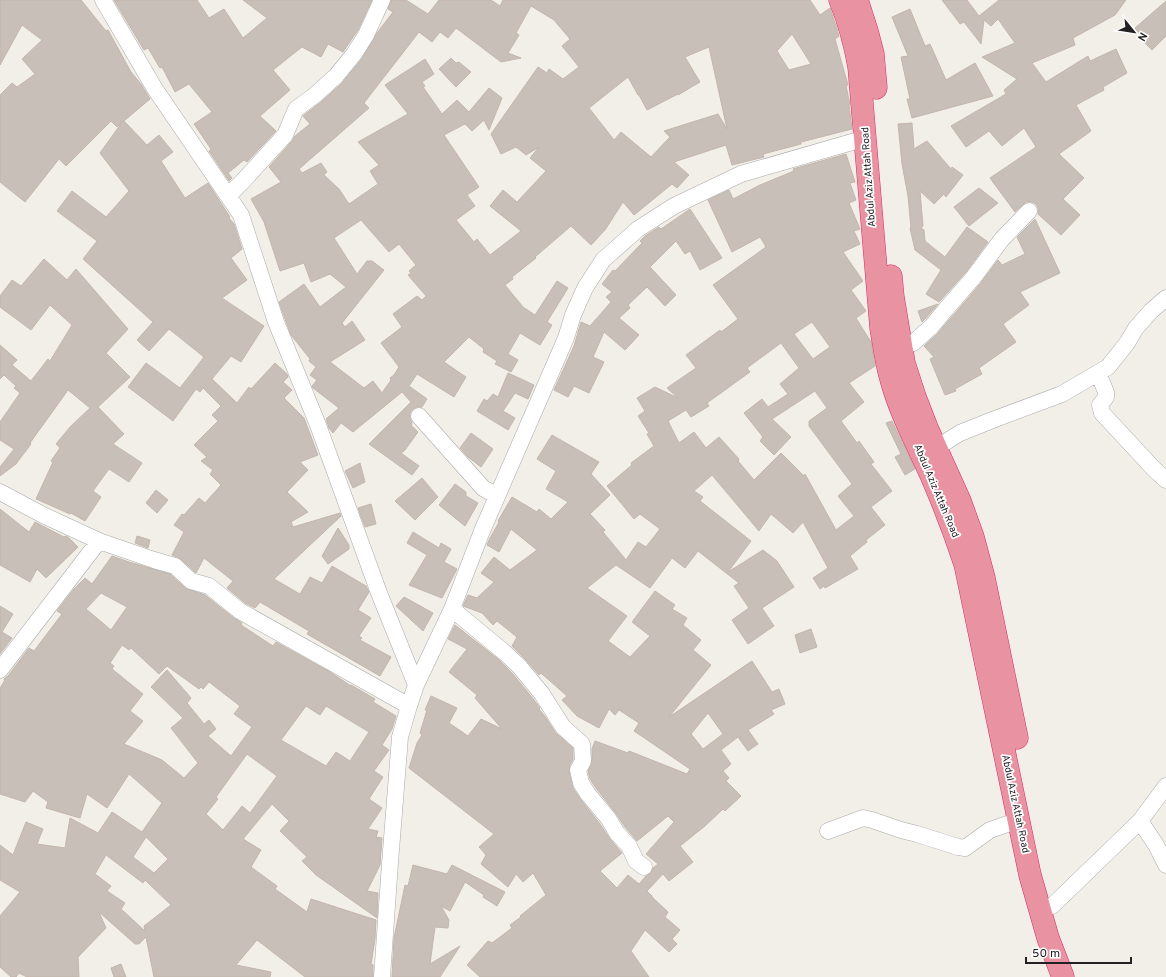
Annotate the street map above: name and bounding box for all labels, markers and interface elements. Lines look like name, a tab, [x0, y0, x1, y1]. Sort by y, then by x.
north arrow	[1114, 12, 1154, 52]
text: N	[1134, 30, 1150, 43]
street label: Abdul Aziz Attah Road	[859, 127, 879, 227]
street label: Abdul Aziz Attah Road	[910, 442, 962, 540]
street label: Abdul Aziz Attah Road	[998, 754, 1032, 854]
scale bar	[1026, 939, 1131, 965]
text: 50 m	[1032, 946, 1060, 962]

